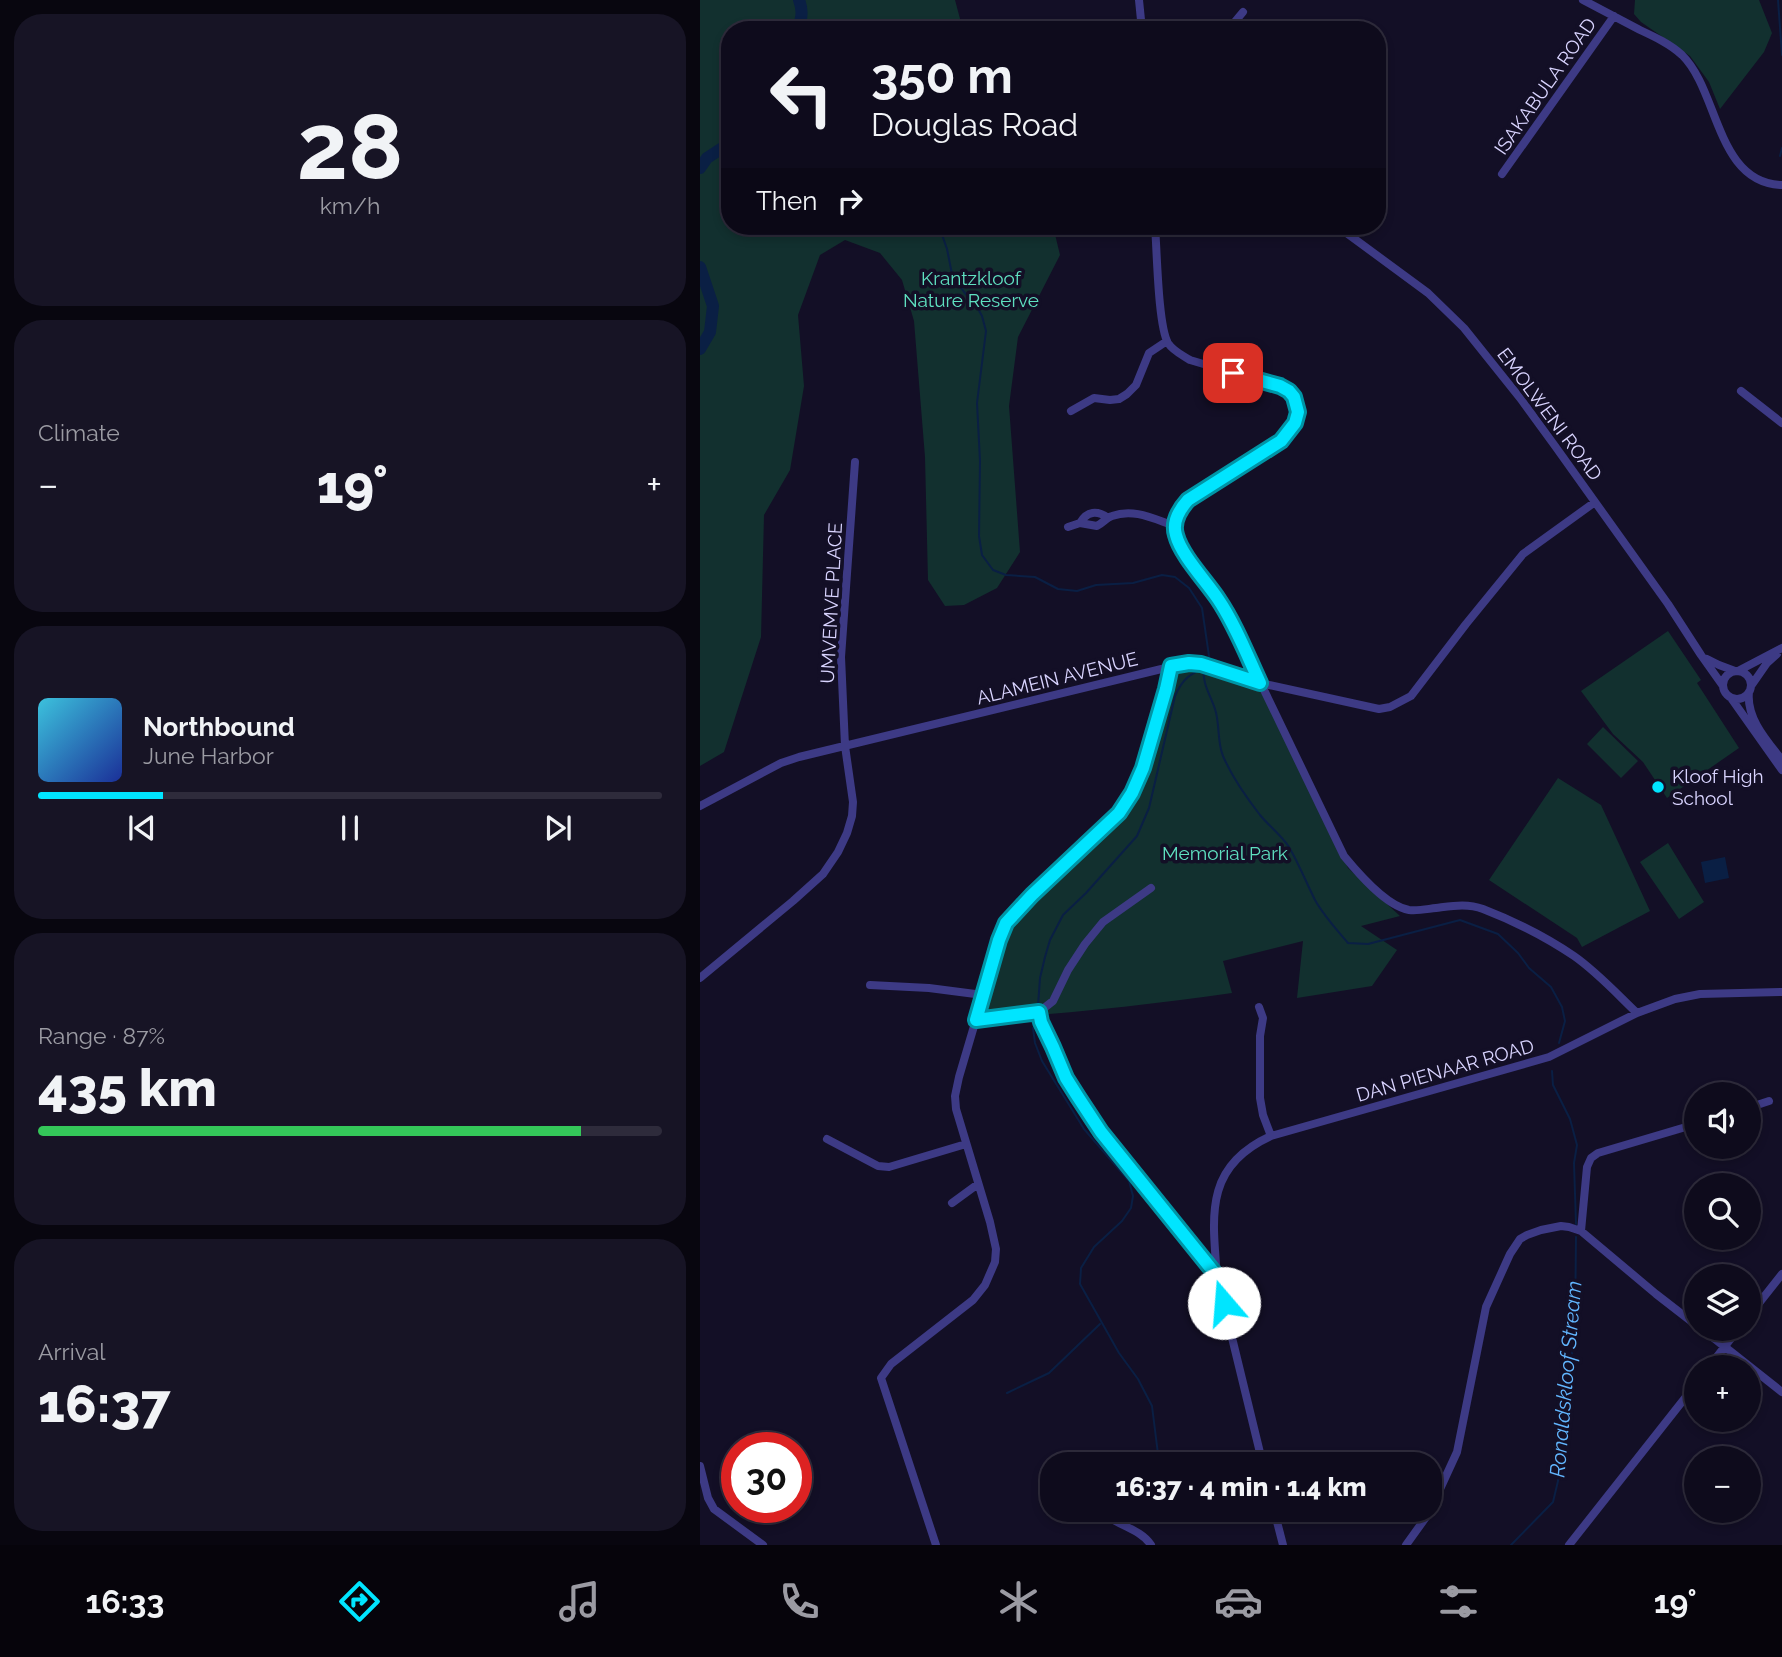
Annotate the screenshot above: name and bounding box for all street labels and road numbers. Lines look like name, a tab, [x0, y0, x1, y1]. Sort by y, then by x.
street label: ISAKABULA ROAD	[1490, 13, 1600, 159]
street label: EMOLWENI ROAD	[1493, 344, 1607, 484]
street label: UMVEMVE PLACE	[816, 522, 846, 684]
street label: ALAMEIN AVENUE	[974, 647, 1140, 709]
street label: DAN PIENAAR ROAD	[1354, 1034, 1536, 1106]

